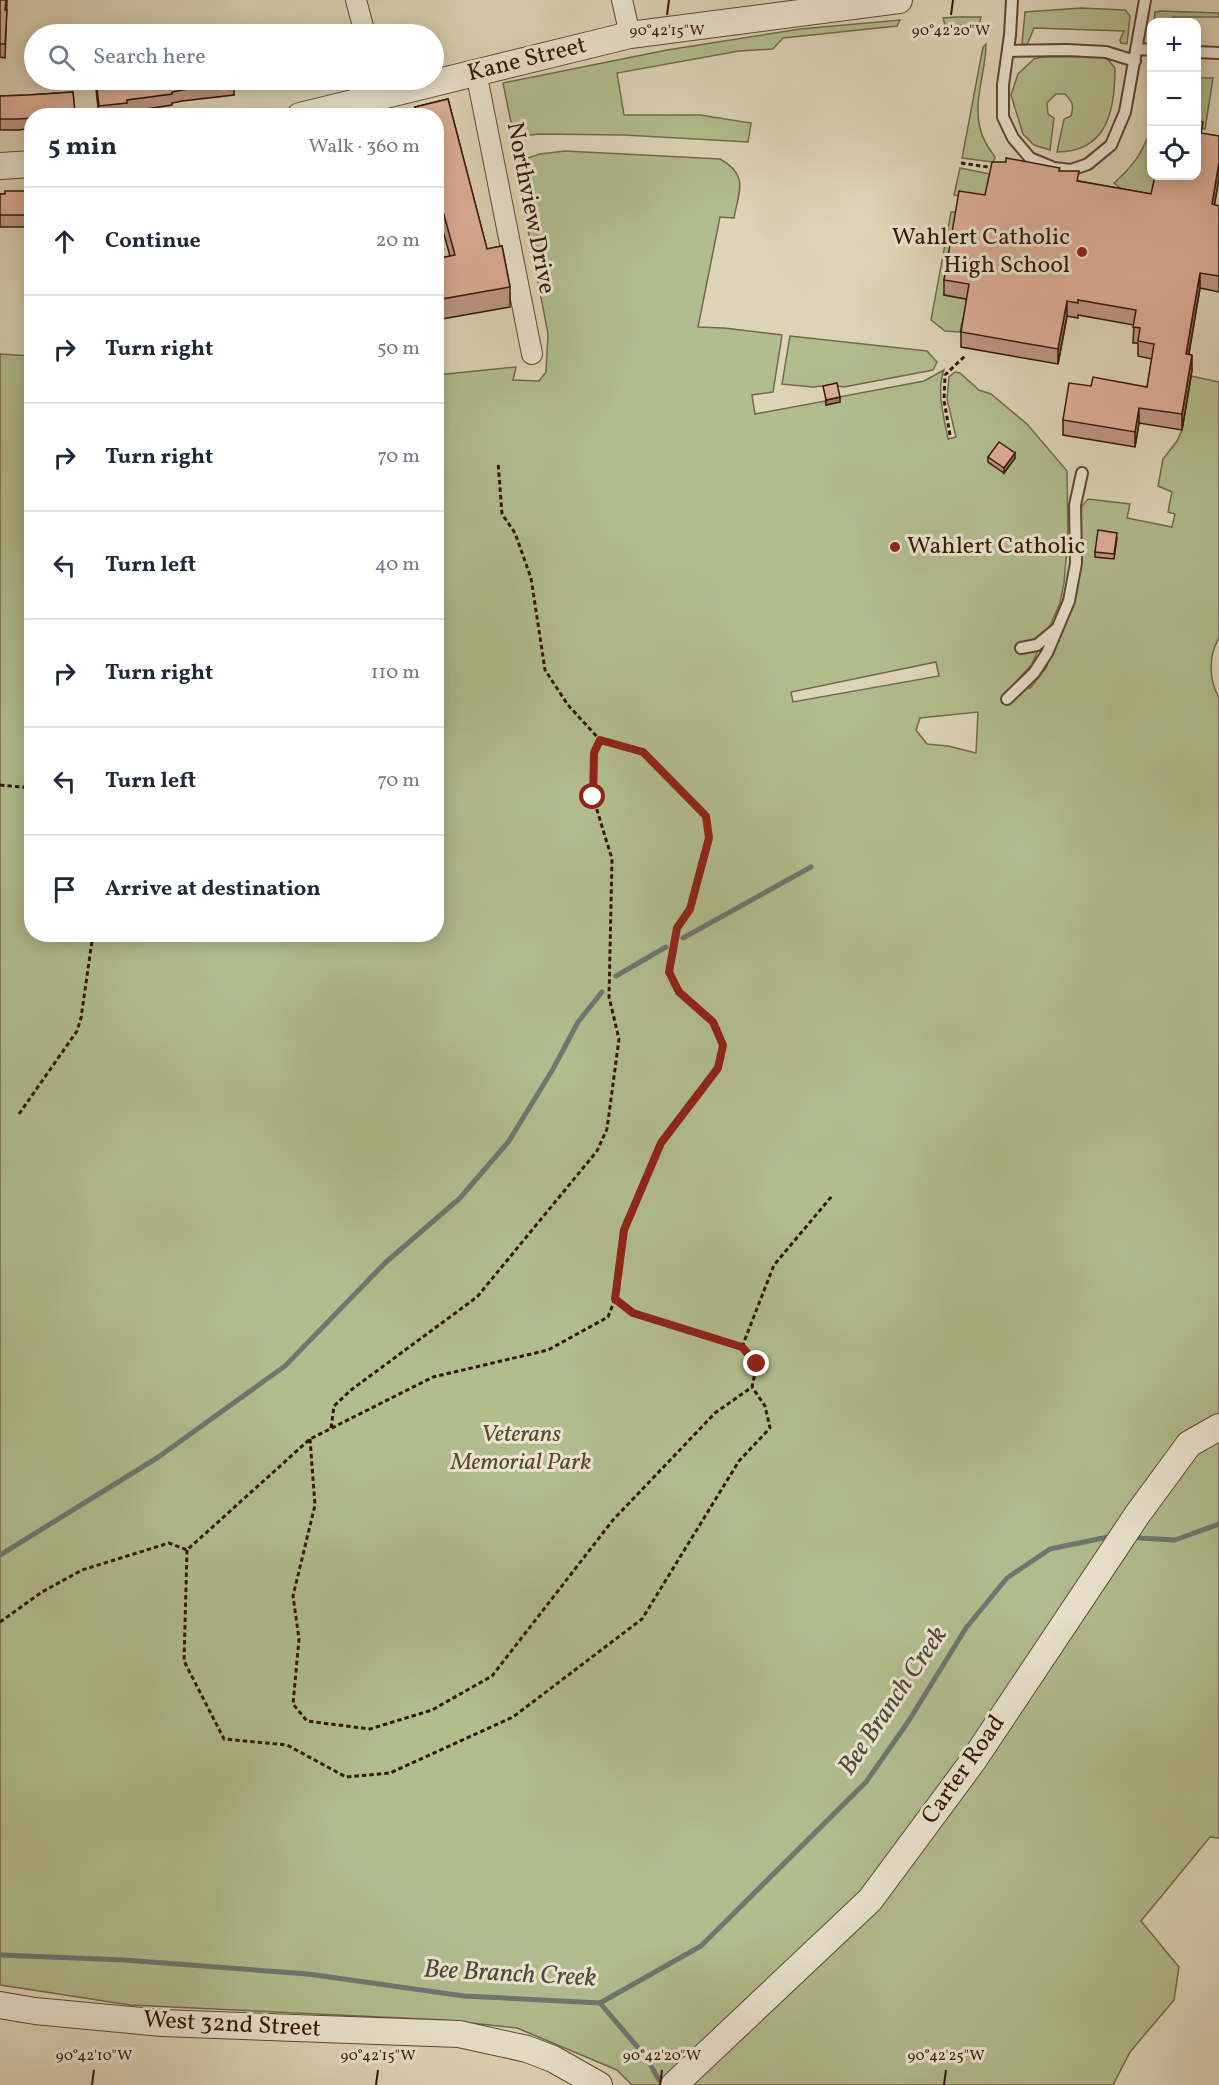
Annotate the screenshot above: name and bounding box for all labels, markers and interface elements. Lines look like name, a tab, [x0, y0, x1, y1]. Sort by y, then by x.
map controls	[1147, 18, 1201, 180]
button: +	[1147, 18, 1201, 72]
text: 90°42'15"W	[630, 21, 704, 42]
text: 90°42'20"W	[912, 21, 990, 42]
search box	[24, 24, 444, 90]
street label: Kane Street	[464, 29, 590, 91]
icon: search	[45, 41, 78, 74]
text: Search here	[93, 42, 206, 73]
button: −	[1147, 72, 1201, 126]
street label: Northview Drive	[497, 119, 563, 297]
button: locate	[1147, 126, 1201, 180]
text: 5 min	[48, 129, 117, 165]
text: Walk · 360 m	[308, 133, 420, 161]
place label: Wahlert Catholic High School	[892, 221, 1070, 283]
icon: ahead	[48, 225, 81, 258]
text: Continue	[105, 226, 201, 257]
text: 20 m	[376, 227, 420, 255]
marker: Wahlert Catholic High School	[1075, 245, 1089, 259]
icon: right	[48, 333, 81, 366]
text: Turn right	[105, 334, 213, 365]
text: 50 m	[377, 335, 420, 363]
icon: right	[48, 441, 81, 474]
text: Turn right	[105, 442, 213, 473]
text: 70 m	[377, 443, 420, 471]
place label: Wahlert Catholic	[907, 530, 1085, 564]
marker: Wahlert Catholic	[888, 540, 902, 554]
icon: left	[48, 549, 81, 582]
text: Turn left	[105, 550, 196, 581]
text: 40 m	[375, 551, 420, 579]
icon: right	[48, 657, 81, 690]
text: Turn right	[105, 658, 213, 689]
text: 110 m	[371, 659, 420, 687]
icon: left	[48, 765, 81, 798]
text: Turn left	[105, 766, 196, 797]
text: 70 m	[377, 767, 420, 795]
route start	[579, 783, 605, 809]
icon: arrive	[48, 873, 81, 906]
text: Arrive at destination	[105, 874, 321, 905]
route end	[743, 1350, 769, 1376]
park label: Veterans Memorial Park	[450, 1418, 591, 1480]
water label: Bee Branch Creek	[830, 1619, 956, 1783]
street label: Carter Road	[914, 1709, 1014, 1831]
water label: Bee Branch Creek	[423, 1951, 597, 1997]
street label: West 32nd Street	[142, 2003, 322, 2047]
text: 90°42'10"W	[56, 2046, 132, 2067]
text: 90°42'15"W	[341, 2046, 415, 2067]
text: 90°42'20"W	[623, 2046, 701, 2067]
text: 90°42'25"W	[908, 2046, 984, 2067]

